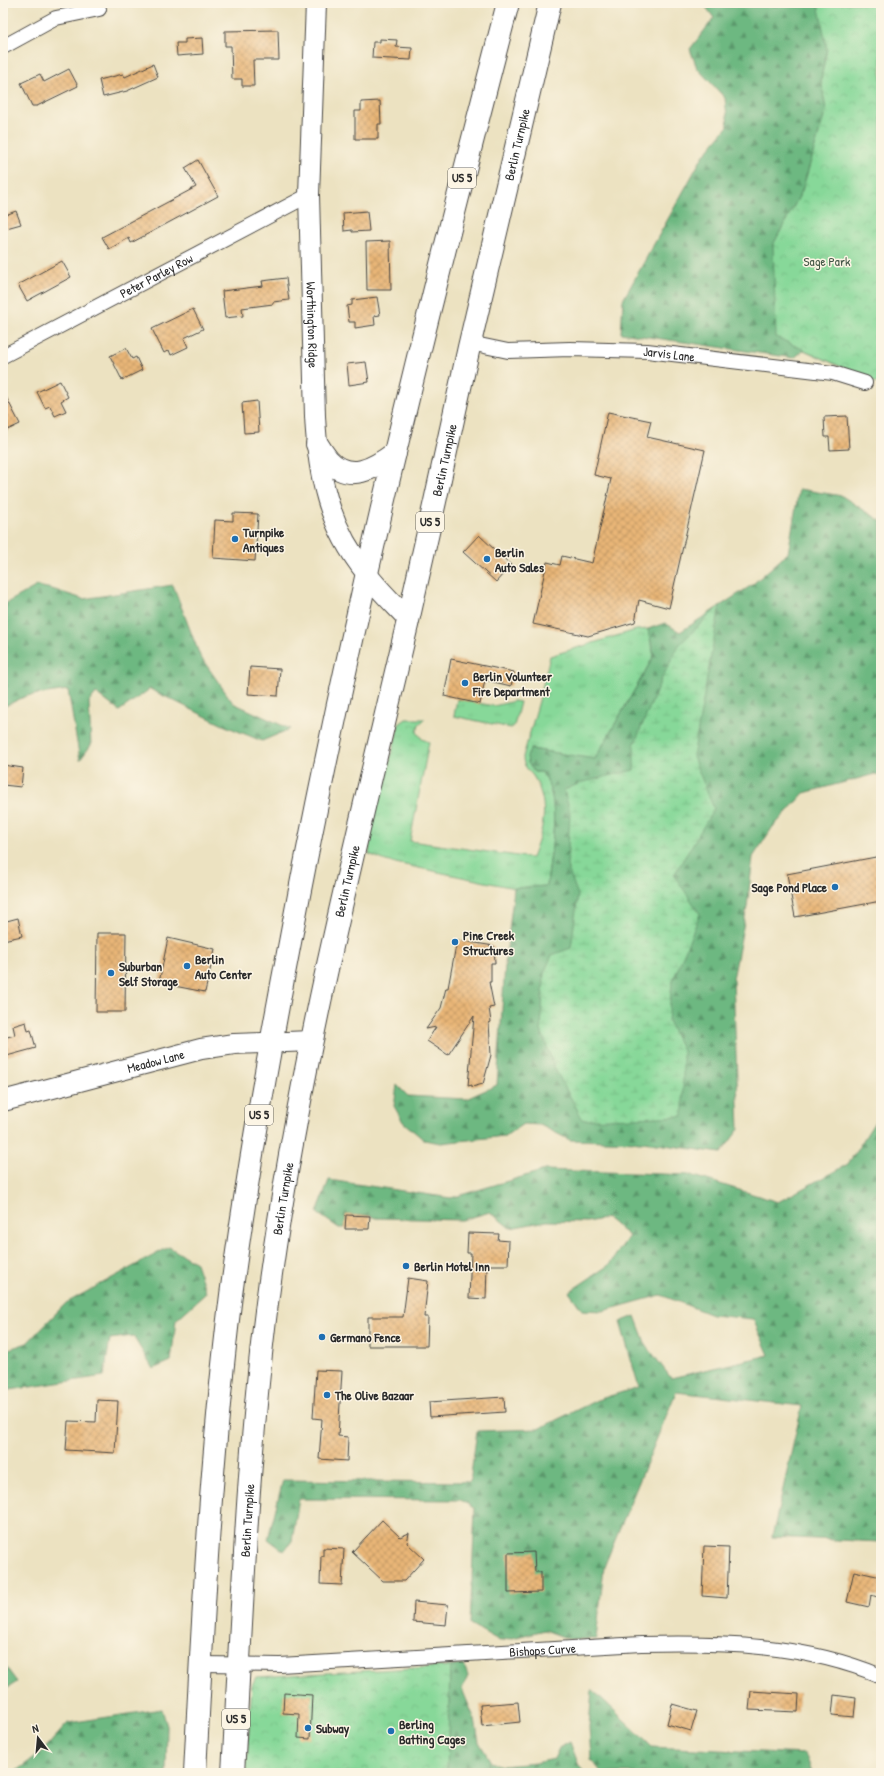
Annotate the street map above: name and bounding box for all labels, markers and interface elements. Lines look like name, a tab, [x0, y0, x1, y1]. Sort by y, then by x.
street label: Berlin Turnpike	[500, 107, 534, 182]
road number: US 5	[448, 168, 476, 188]
street label: Peter Parley Row	[117, 249, 196, 302]
park label: Sage Park	[804, 252, 851, 270]
street label: Worthington Ridge	[302, 281, 323, 368]
street label: Jarvis Lane	[643, 342, 696, 366]
street label: Berlin Turnpike	[427, 422, 461, 498]
road number: US 5	[416, 512, 444, 532]
place label: Turnpike Antiques	[242, 523, 285, 557]
marker: Turnpike Antiques	[230, 534, 240, 544]
place label: Berlin Auto Sales	[495, 543, 544, 576]
marker: Berlin Auto Sales	[482, 554, 492, 564]
place label: Berlin Volunteer Fire Department	[472, 667, 553, 701]
marker: Berlin Volunteer Fire Department	[460, 678, 470, 688]
street label: Berlin Turnpike	[330, 843, 364, 919]
place label: Sage Pond Place	[752, 878, 828, 897]
marker: Sage Pond Place	[830, 882, 840, 892]
place label: Pine Creek Structures	[463, 926, 515, 959]
marker: Pine Creek Structures	[450, 937, 460, 947]
place label: Berlin Auto Center	[195, 950, 253, 983]
place label: Suburban Self Storage	[119, 957, 179, 991]
marker: Berlin Auto Center	[182, 961, 192, 971]
marker: Suburban Self Storage	[106, 968, 116, 978]
street label: Meadow Lane	[125, 1045, 186, 1077]
road number: US 5	[245, 1105, 273, 1125]
street label: Berlin Turnpike	[268, 1161, 298, 1236]
place label: Berlin Motel Inn	[414, 1257, 490, 1275]
marker: Berlin Motel Inn	[401, 1261, 411, 1271]
place label: Germano Fence	[330, 1328, 401, 1346]
marker: Germano Fence	[317, 1332, 327, 1342]
place label: The Olive Bazaar	[334, 1386, 415, 1404]
marker: The Olive Bazaar	[322, 1390, 332, 1400]
street label: Berlin Turnpike	[236, 1483, 258, 1558]
street label: Bishops Curve	[509, 1639, 576, 1661]
road number: US 5	[222, 1709, 250, 1729]
place label: Berling Batting Cages	[399, 1715, 465, 1749]
north arrow	[18, 1718, 58, 1758]
place label: Subway	[316, 1719, 350, 1738]
text: N	[30, 1721, 40, 1736]
marker: Subway	[303, 1723, 313, 1733]
marker: Berling Batting Cages	[386, 1726, 396, 1736]

